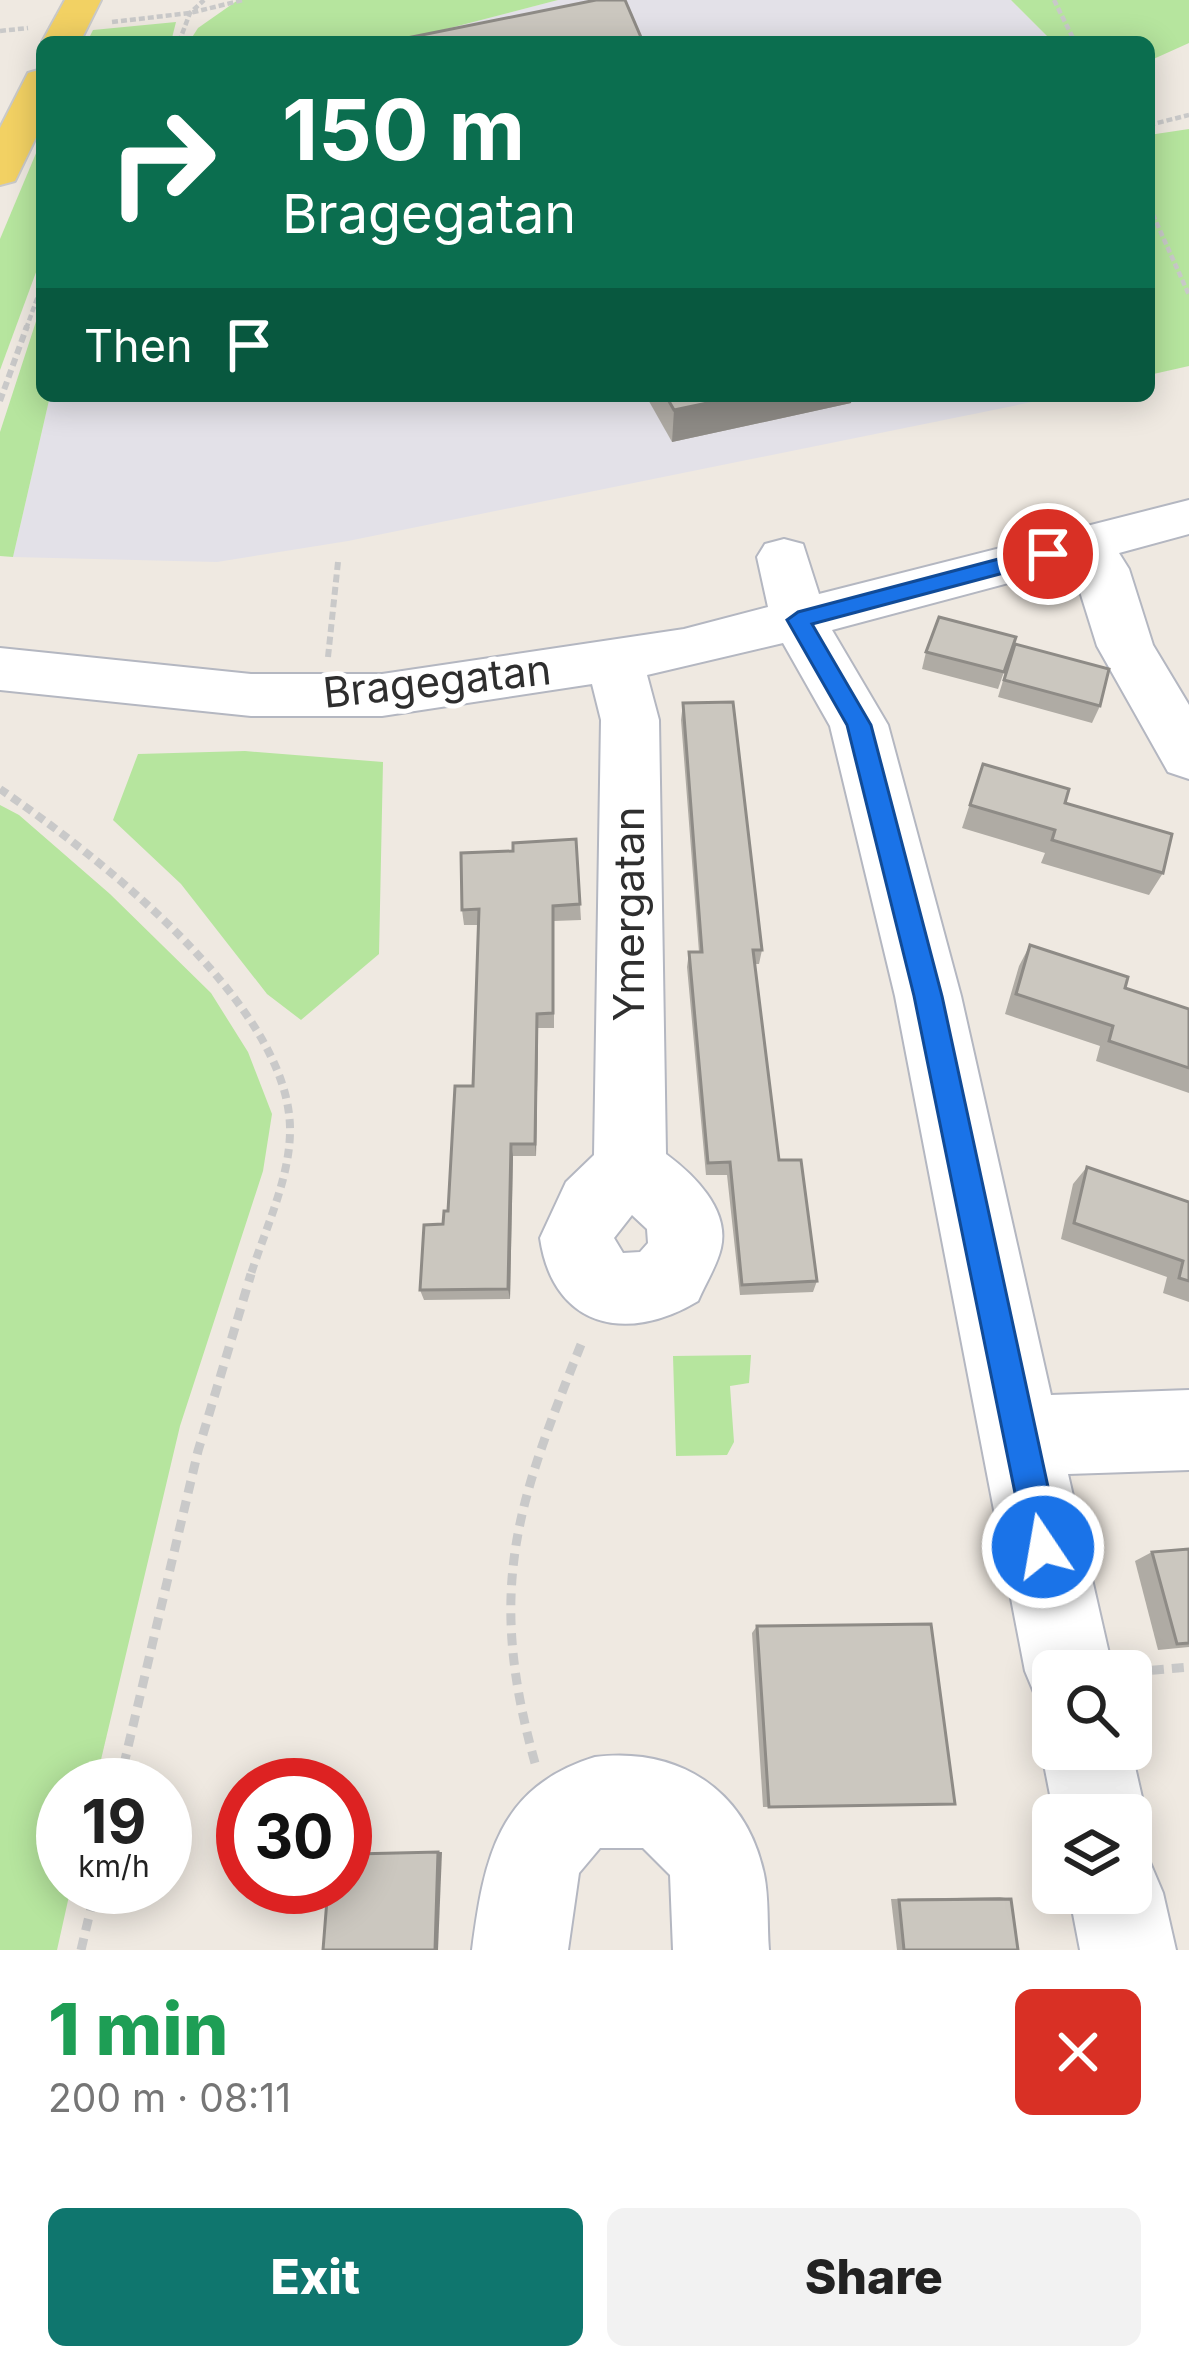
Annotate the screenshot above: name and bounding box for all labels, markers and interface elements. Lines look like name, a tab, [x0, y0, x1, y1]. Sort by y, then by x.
text: 150 m	[282, 79, 525, 180]
icon: right	[84, 84, 240, 240]
text: Bragegatan	[282, 181, 576, 246]
icon: arrive	[216, 312, 282, 378]
text: Then	[84, 318, 192, 373]
pin	[997, 503, 1099, 605]
icon: arrive	[1015, 521, 1081, 587]
street label: Bragegatan	[321, 643, 553, 718]
street label: Ymergatan	[603, 807, 654, 1021]
position arrow	[980, 1484, 1106, 1610]
map controls	[1032, 1650, 1152, 1914]
button: search	[1032, 1650, 1152, 1770]
speed limit sign: 30	[216, 1758, 372, 1914]
text: 19	[82, 1785, 146, 1857]
button: layers	[1032, 1794, 1152, 1914]
text: km/h	[78, 1848, 150, 1884]
text: 1 min	[48, 1985, 228, 2072]
button: close	[1015, 1989, 1141, 2115]
text: 200 m · 08:11	[48, 2074, 291, 2121]
button: Exit	[48, 2208, 583, 2346]
button: Share	[607, 2208, 1141, 2346]

